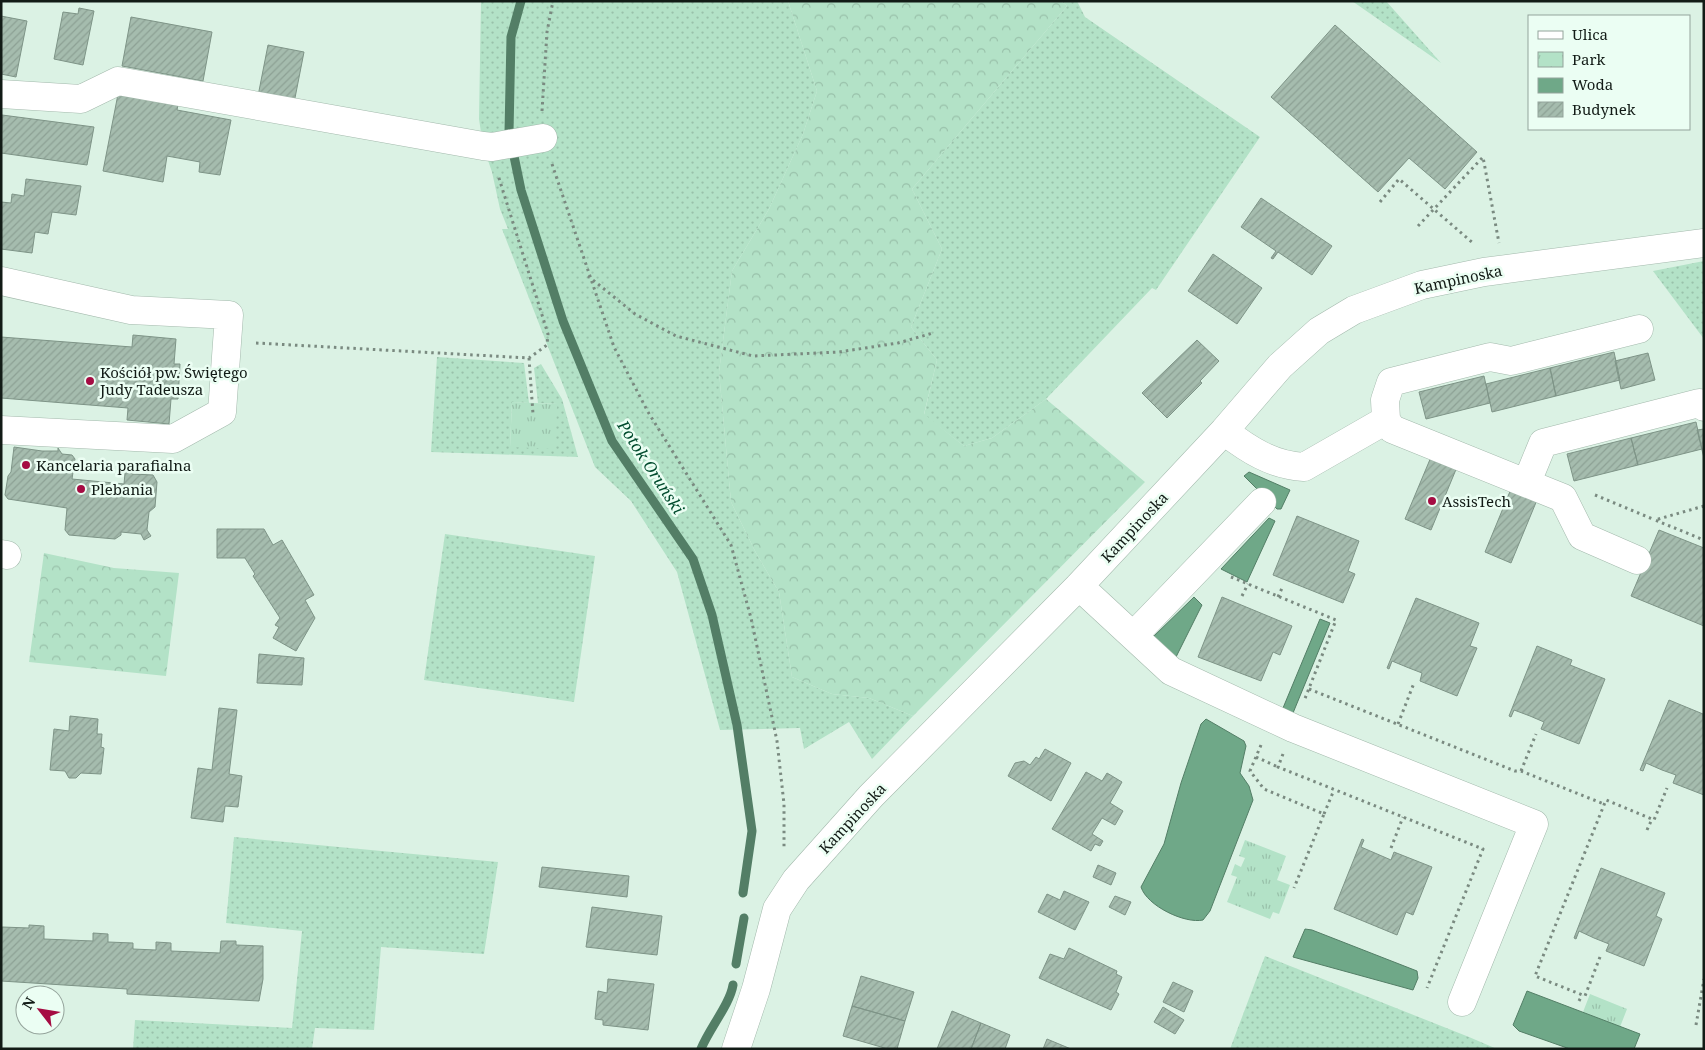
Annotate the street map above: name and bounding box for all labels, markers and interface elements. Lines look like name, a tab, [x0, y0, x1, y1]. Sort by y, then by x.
legend	[1528, 15, 1690, 130]
text: Ulica	[1572, 24, 1608, 44]
text: Park	[1572, 49, 1606, 69]
text: Woda	[1572, 74, 1613, 94]
text: Budynek	[1572, 99, 1636, 119]
street label: Kampinoska	[1412, 260, 1504, 298]
place label: Kościół pw. Świętego Judy Tadeusza	[99, 362, 248, 399]
marker: Kościół pw. Świętego Judy Tadeusza	[84, 375, 96, 387]
water label: Potok Oruński	[612, 415, 690, 518]
place label: Kancelaria parafialna	[36, 455, 191, 475]
marker: Kancelaria parafialna	[20, 459, 32, 471]
place label: Plebania	[91, 479, 153, 499]
marker: Plebania	[75, 483, 87, 495]
street label: Kampinoska	[1096, 487, 1172, 567]
place label: AssisTech	[1442, 491, 1512, 511]
marker: AssisTech	[1426, 495, 1438, 507]
street label: Kampinoska	[814, 778, 890, 858]
north arrow	[15, 985, 65, 1035]
text: N	[17, 993, 39, 1013]

